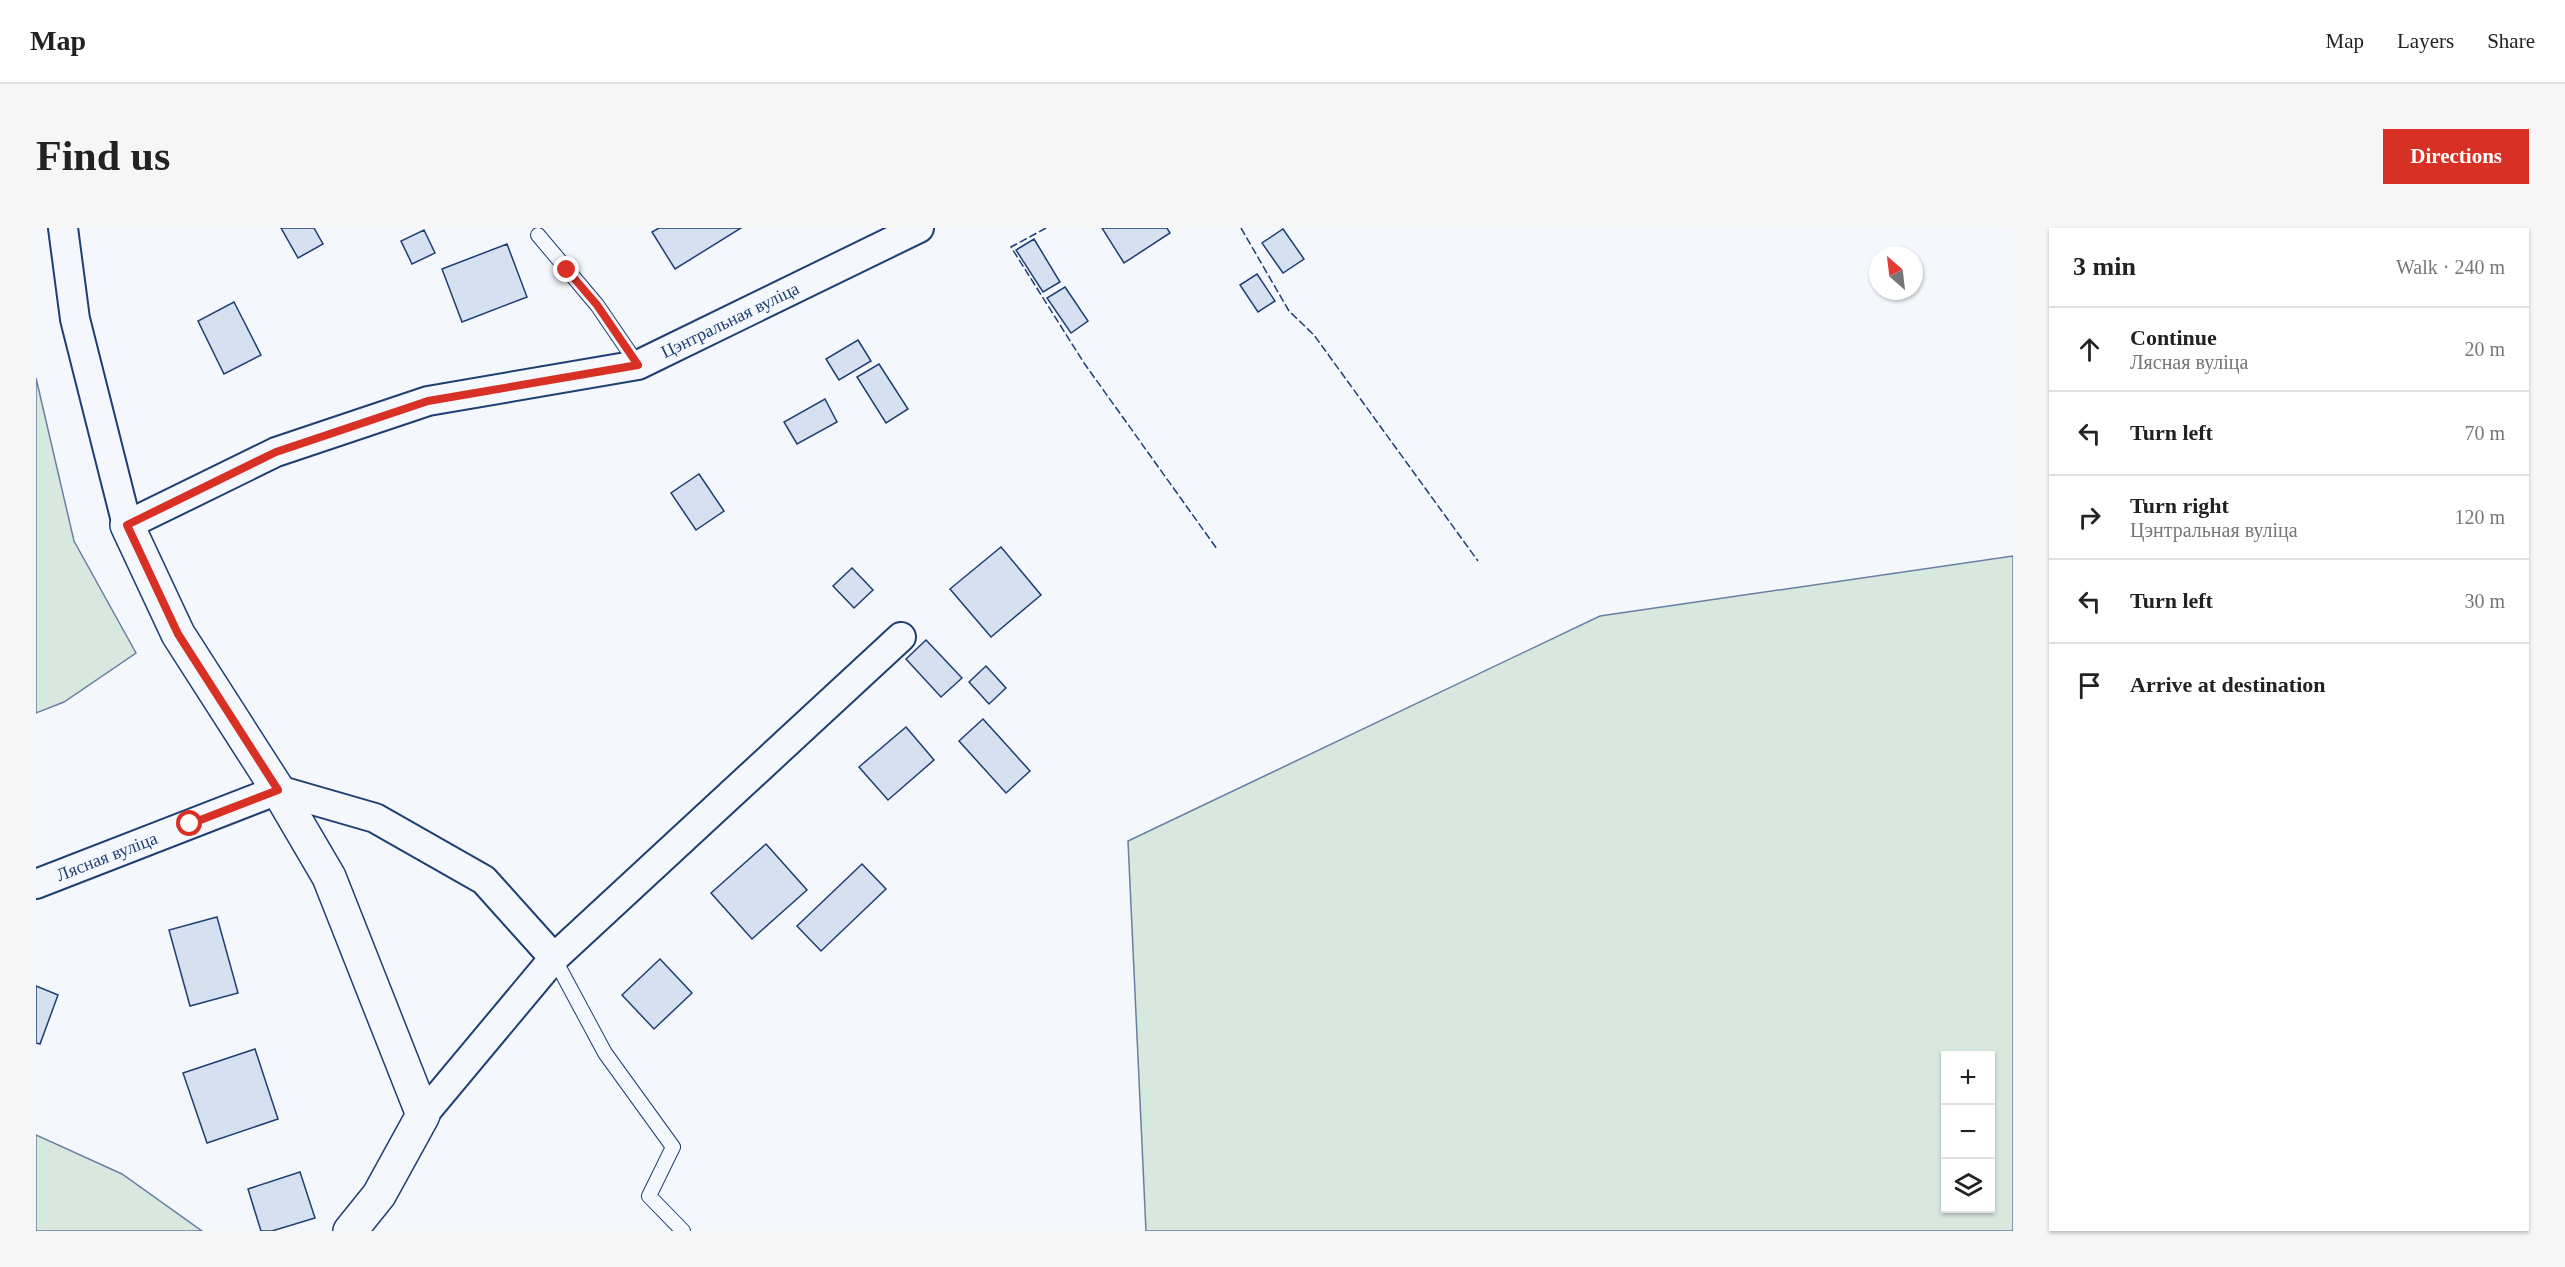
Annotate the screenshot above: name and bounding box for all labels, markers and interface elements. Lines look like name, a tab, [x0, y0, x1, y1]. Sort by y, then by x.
text: Map	[30, 25, 86, 56]
text: Map	[2326, 29, 2364, 53]
text: Layers	[2397, 29, 2454, 53]
text: Share	[2487, 29, 2535, 53]
button: Directions	[2383, 129, 2529, 184]
text: Find us	[36, 133, 170, 179]
north arrow	[1869, 246, 1923, 300]
text: 3 min	[2073, 252, 2136, 281]
route end	[553, 256, 579, 282]
text: Walk · 240 m	[2396, 256, 2505, 278]
street label: Цэнтральная вуліца	[658, 278, 802, 362]
text: Continue	[2130, 325, 2217, 350]
icon: ahead	[2073, 333, 2106, 366]
text: 20 m	[2464, 338, 2505, 360]
text: Лясная вуліца	[2130, 351, 2248, 373]
icon: left	[2073, 417, 2106, 450]
text: Turn left	[2130, 420, 2213, 445]
text: 70 m	[2464, 422, 2505, 444]
text: Turn right	[2130, 493, 2229, 518]
icon: right	[2073, 501, 2106, 534]
text: 120 m	[2454, 506, 2505, 528]
text: Цэнтральная вуліца	[2130, 519, 2298, 541]
icon: left	[2073, 585, 2106, 618]
text: Turn left	[2130, 588, 2213, 613]
text: 30 m	[2464, 590, 2505, 612]
icon: arrive	[2073, 669, 2106, 702]
text: Arrive at destination	[2130, 672, 2326, 697]
route start	[176, 810, 202, 836]
street label: Лясная вуліца	[54, 828, 160, 885]
map controls	[1941, 1051, 1995, 1213]
button: +	[1941, 1051, 1995, 1105]
button: −	[1941, 1105, 1995, 1159]
button: layers	[1941, 1159, 1995, 1213]

